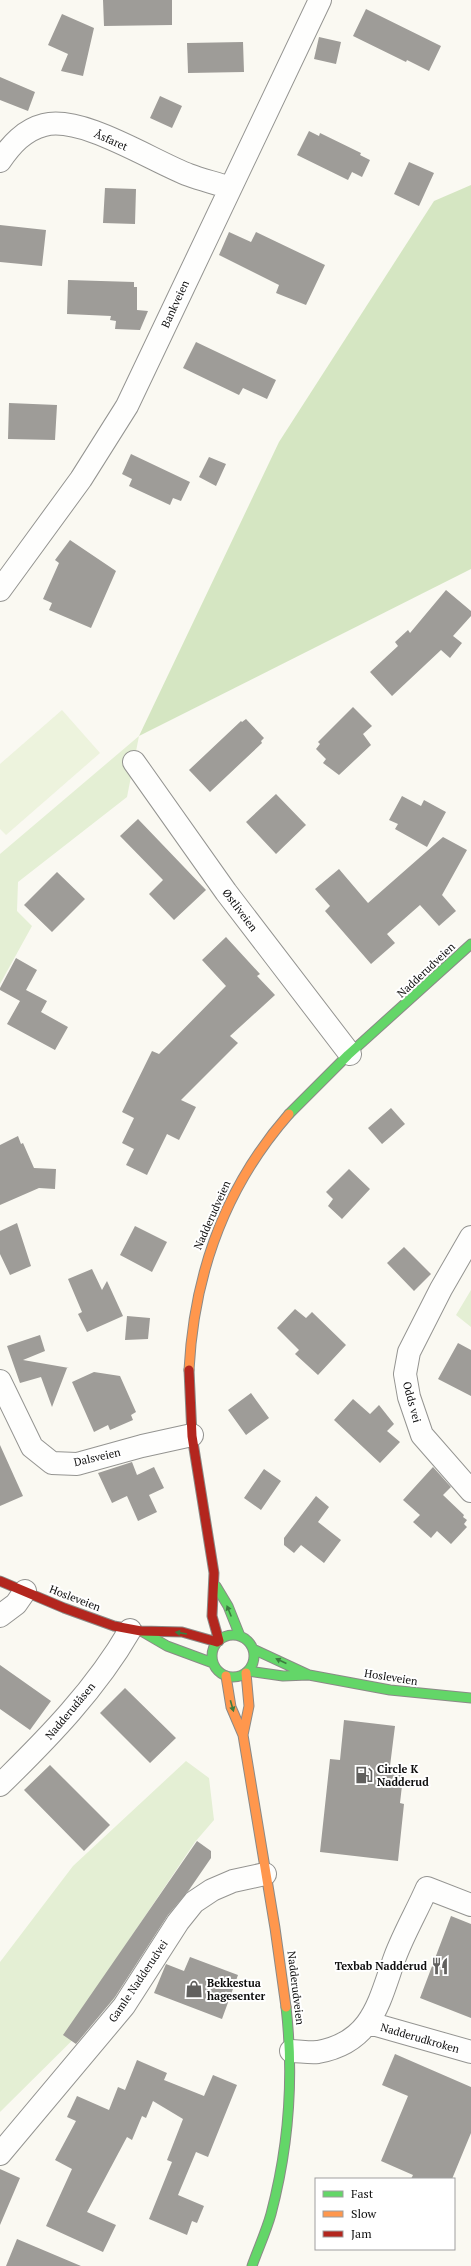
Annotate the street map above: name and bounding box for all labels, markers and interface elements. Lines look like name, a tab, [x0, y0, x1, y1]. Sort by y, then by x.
street label: Åsfaret	[92, 126, 130, 154]
street label: Bankveien	[158, 278, 192, 330]
street label: Østliveien	[219, 886, 261, 935]
street label: Nadderudveien	[394, 939, 458, 1000]
street label: Nadderudveien	[190, 1178, 234, 1252]
street label: Odds vei	[400, 1380, 424, 1424]
street label: Dalsveien	[72, 1445, 122, 1469]
street label: Hosleveien	[47, 1582, 103, 1614]
one-way arrow	[226, 1604, 232, 1616]
one-way arrow	[175, 1630, 187, 1636]
one-way arrow	[276, 1658, 287, 1664]
street label: Hosleveien	[363, 1666, 419, 1688]
street label: Nadderudåsen	[42, 1679, 98, 1742]
one-way arrow	[229, 1701, 235, 1713]
place label: Circle K Nadderud	[377, 1762, 429, 1789]
fuel station icon: Circle K Nadderud	[354, 1765, 374, 1785]
street label: Gamle Nadderudvei	[105, 1937, 171, 2025]
street label: Nadderudveien	[285, 1950, 308, 2026]
restaurant icon: Texbab Nadderud	[430, 1956, 450, 1976]
place label: Texbab Nadderud	[335, 1959, 427, 1973]
place label: Bekkestua hagesenter	[207, 1976, 266, 2003]
shop icon: Bekkestua hagesenter	[184, 1979, 204, 1999]
street label: Nadderudkroken	[379, 2020, 462, 2056]
legend	[315, 2178, 455, 2250]
text: Fast	[351, 2186, 374, 2201]
text: Slow	[351, 2206, 377, 2221]
text: Jam	[351, 2226, 372, 2241]

